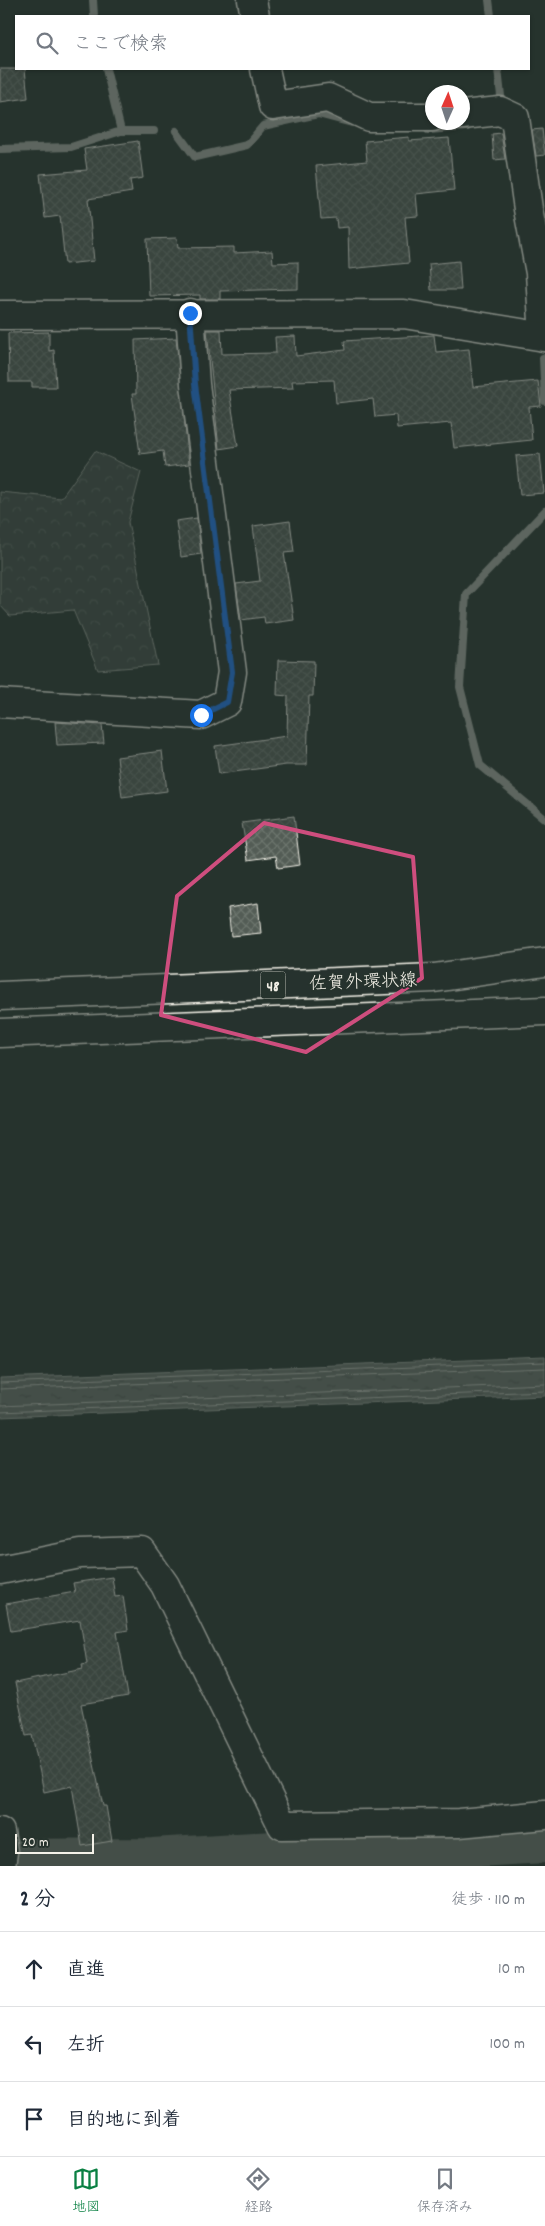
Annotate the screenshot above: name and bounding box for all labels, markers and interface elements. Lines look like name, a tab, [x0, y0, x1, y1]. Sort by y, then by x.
search box	[15, 15, 530, 70]
icon: search	[33, 29, 61, 57]
text: ここで検索	[73, 32, 168, 59]
north arrow	[425, 85, 470, 130]
route end	[179, 302, 202, 325]
route start	[190, 704, 213, 727]
street label: 佐賀外環状線	[309, 969, 417, 998]
road number: 48	[260, 972, 286, 998]
scale bar	[15, 1831, 94, 1854]
text: 20 m	[22, 1833, 49, 1853]
text: 2 分	[20, 1886, 55, 1916]
text: 徒歩 · 110 m	[452, 1889, 525, 1912]
icon: ahead	[20, 1955, 48, 1983]
text: 直進	[67, 1958, 105, 1985]
text: 10 m	[498, 1958, 525, 1981]
icon: left	[20, 2030, 48, 2058]
text: 左折	[67, 2033, 105, 2060]
text: 100 m	[489, 2033, 525, 2056]
icon: arrive	[20, 2105, 48, 2133]
text: 目的地に到着	[67, 2108, 181, 2135]
tab: 地図	[72, 2165, 100, 2218]
tab: 経路	[244, 2165, 272, 2218]
tab: 保存済み	[417, 2165, 473, 2218]

